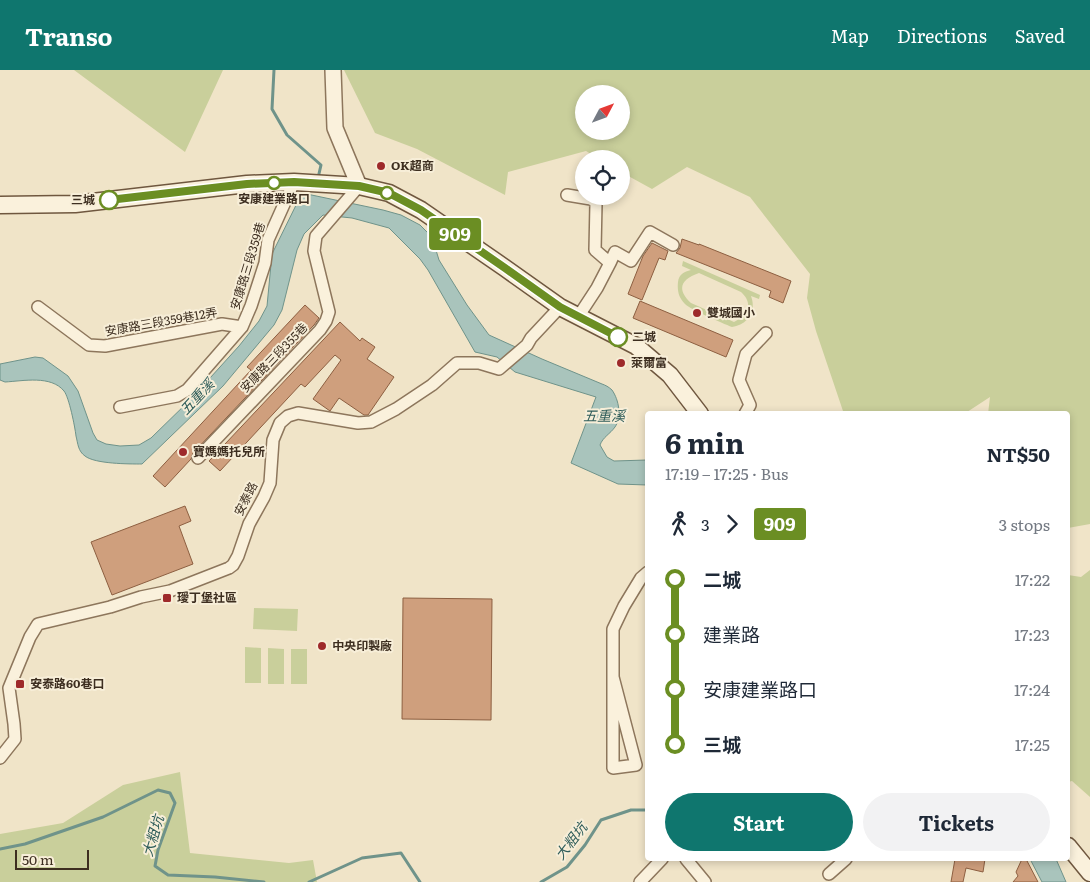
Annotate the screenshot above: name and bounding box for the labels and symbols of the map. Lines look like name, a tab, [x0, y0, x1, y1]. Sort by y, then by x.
north arrow	[575, 85, 630, 140]
place label: OK超商	[391, 156, 434, 174]
marker: OK超商	[375, 160, 387, 172]
marker: 安康建業路口	[267, 176, 281, 190]
unlabelled marker	[380, 186, 394, 200]
place label: 安康建業路口	[238, 189, 310, 207]
place label: 三城	[71, 190, 95, 208]
marker: 三城	[99, 190, 119, 210]
line badge: 909	[426, 218, 484, 250]
street label: 安康路三段359巷	[225, 220, 269, 312]
street label: 安康路三段359巷12弄	[103, 302, 218, 340]
place label: 雙城國小	[707, 303, 755, 321]
marker: 雙城國小	[691, 307, 703, 319]
street label: 安康路三段355巷	[235, 318, 311, 396]
marker: 二城	[608, 327, 628, 347]
place label: 二城	[632, 327, 656, 345]
place label: 萊爾富	[631, 353, 667, 371]
marker: 萊爾富	[615, 357, 627, 369]
water label: 五重溪	[175, 373, 219, 418]
water label: 五重溪	[583, 405, 627, 425]
place label: 寶媽媽托兒所	[193, 442, 265, 460]
marker: 寶媽媽托兒所	[177, 446, 189, 458]
street label: 安泰路	[229, 478, 261, 519]
place label: 璦丁堡社區	[177, 588, 237, 606]
marker: 璦丁堡社區	[161, 592, 173, 604]
place label: 中央印製廠	[332, 636, 392, 654]
marker: 中央印製廠	[316, 640, 328, 652]
place label: 安泰路60巷口	[30, 674, 104, 692]
marker: 安泰路60巷口	[14, 678, 26, 690]
water label: 大粗坑	[136, 811, 168, 859]
water label: 大粗坑	[549, 816, 592, 863]
scale bar	[15, 847, 89, 870]

